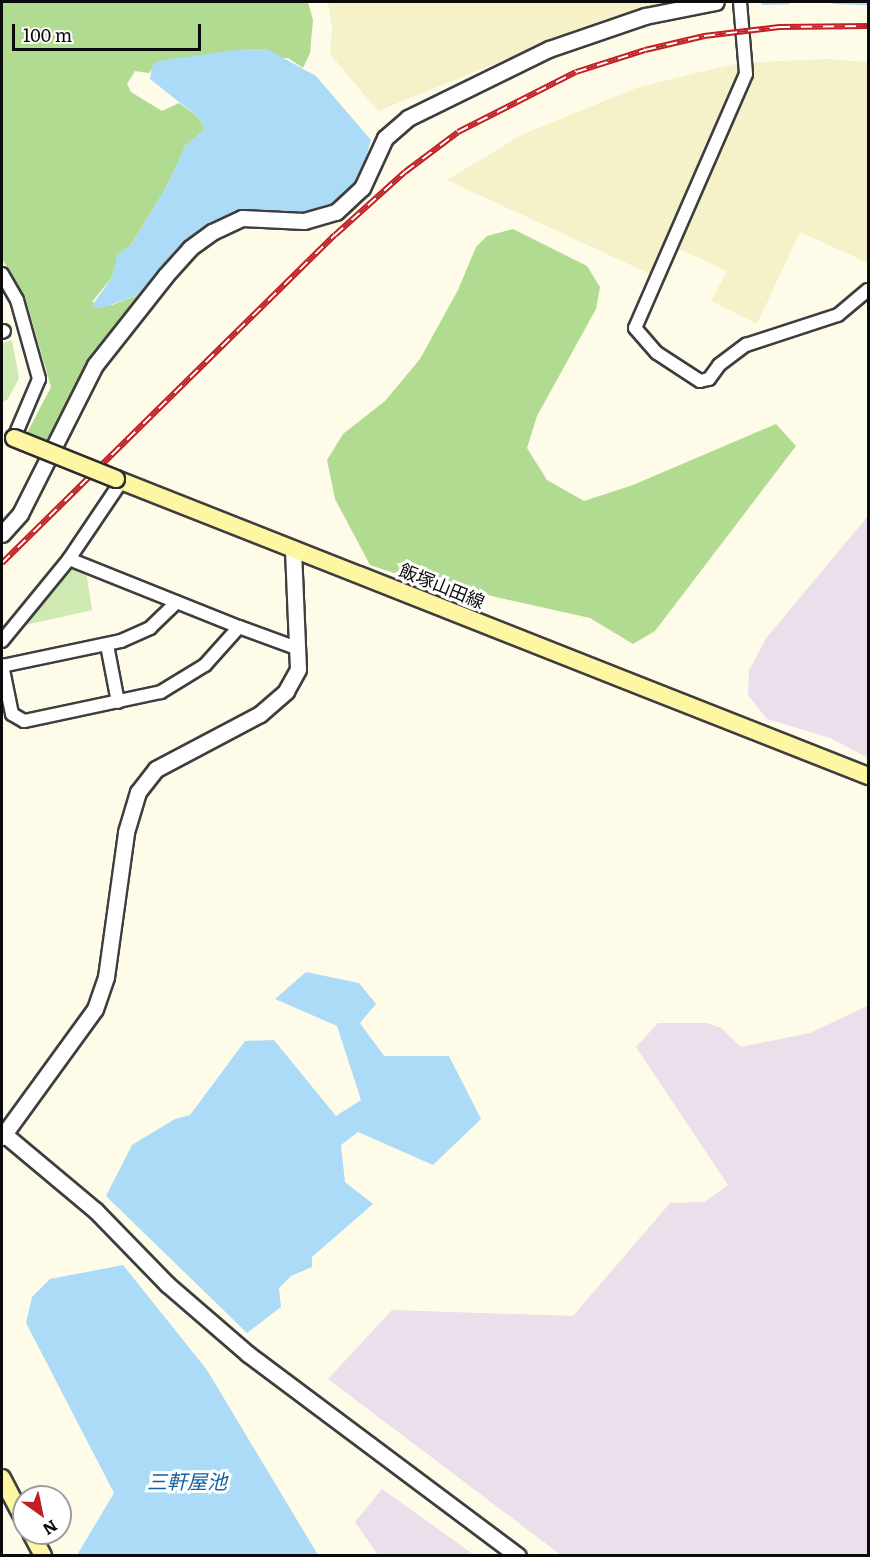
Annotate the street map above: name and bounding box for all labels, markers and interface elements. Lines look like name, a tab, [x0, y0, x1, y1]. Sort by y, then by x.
scale bar	[15, 12, 204, 50]
text: 100 m	[23, 21, 72, 48]
street label: 飯塚山田線	[396, 559, 488, 613]
water label: 三軒屋池	[147, 1468, 227, 1492]
north arrow	[12, 1485, 72, 1545]
text: N	[39, 1515, 63, 1542]

